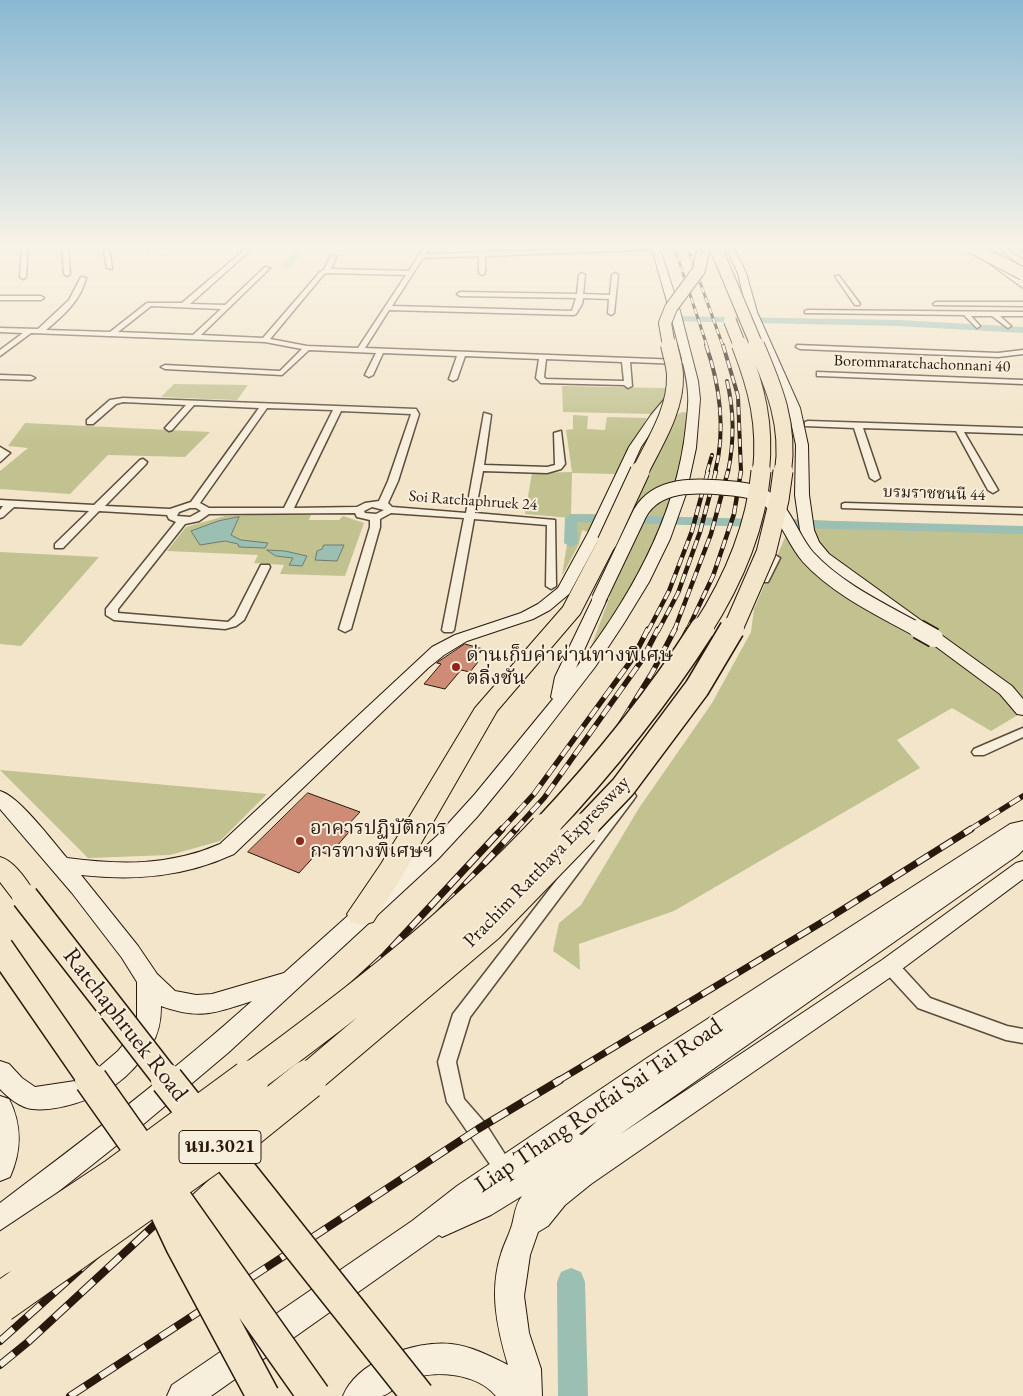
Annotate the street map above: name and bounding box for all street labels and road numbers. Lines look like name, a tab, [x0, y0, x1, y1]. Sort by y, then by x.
street label: Borommaratchachonnani 40	[833, 351, 1011, 377]
street label: บรมราชชนนี 44	[882, 483, 986, 505]
street label: Soi Ratchaphruek 24	[408, 487, 538, 515]
street label: Prachim Ratthaya Expressway	[459, 771, 635, 953]
street label: Ratchaphruek Road	[56, 943, 194, 1107]
street label: Liap Thang Rotfai Sai Tai Road	[470, 1012, 728, 1200]
road number: นบ.3021	[179, 1130, 261, 1164]

